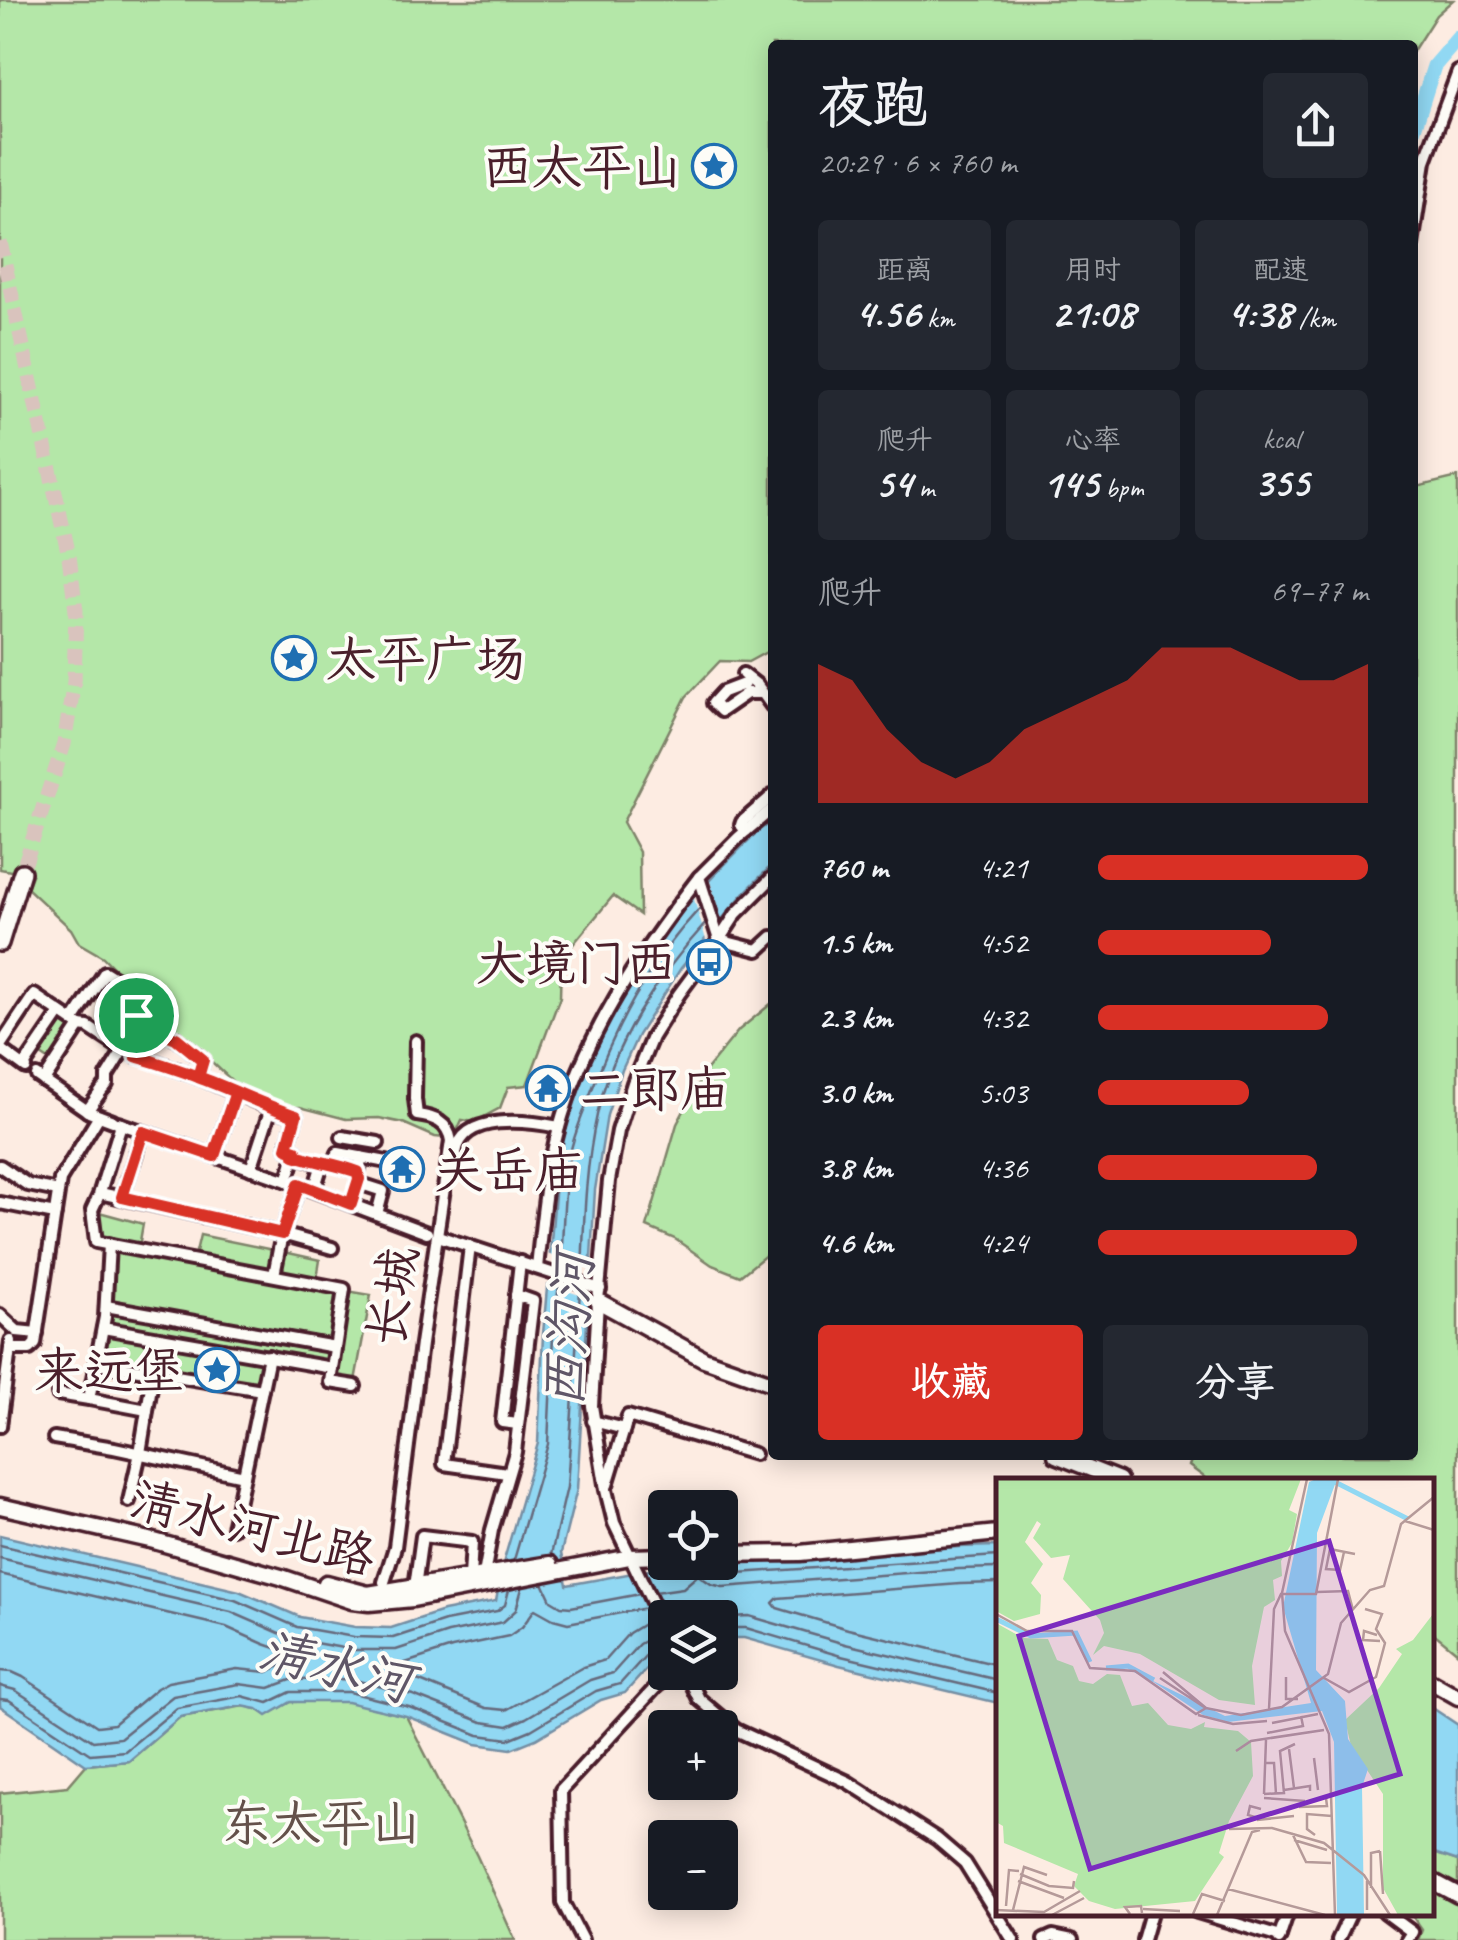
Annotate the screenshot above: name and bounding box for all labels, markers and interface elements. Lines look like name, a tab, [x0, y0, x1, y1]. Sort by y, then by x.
text: 夜跑	[818, 69, 928, 139]
button: share	[1263, 73, 1368, 178]
place label: 西太平山	[482, 136, 682, 199]
text: 20:29 · 6 × 760 m	[818, 142, 1016, 183]
place icon: 西太平山	[691, 143, 737, 189]
text: 距离	[877, 252, 933, 287]
text: 用时	[1065, 252, 1121, 287]
text: 配速	[1253, 252, 1309, 287]
text: 4.56	[855, 287, 920, 340]
text: 21:08	[1051, 287, 1135, 340]
text: 4:38	[1227, 287, 1292, 340]
text: km	[920, 300, 954, 335]
text: /km	[1292, 300, 1336, 335]
text: kcal	[1263, 421, 1300, 456]
text: 爬升	[877, 422, 933, 457]
text: 心率	[1065, 422, 1121, 457]
text: 355	[1254, 456, 1309, 509]
text: 54	[875, 457, 912, 510]
text: 145	[1042, 457, 1098, 510]
text: m	[912, 470, 934, 505]
text: bpm	[1098, 470, 1144, 505]
text: 69–77 m	[1270, 570, 1368, 611]
text: 爬升	[818, 572, 882, 613]
place label: 太平广场	[326, 628, 526, 691]
place icon: 太平广场	[271, 635, 317, 681]
text: 760 m	[818, 847, 888, 888]
text: 4:21	[978, 847, 1028, 888]
text: 1.5 km	[818, 922, 892, 963]
text: 4:52	[978, 922, 1028, 963]
place label: 大境门西	[476, 932, 676, 995]
bus stop icon: 大境门西	[686, 939, 732, 985]
pin	[94, 973, 179, 1058]
icon: arrive	[109, 988, 164, 1043]
text: 2.3 km	[818, 997, 892, 1038]
text: 4:32	[978, 997, 1028, 1038]
place label: 二郎庙	[580, 1058, 730, 1121]
temple icon: 二郎庙	[525, 1065, 571, 1111]
text: 3.0 km	[818, 1072, 892, 1113]
text: 5:03	[978, 1072, 1028, 1113]
place label: 关岳庙	[434, 1139, 584, 1202]
temple icon: 关岳庙	[379, 1146, 425, 1192]
text: 3.8 km	[818, 1147, 892, 1188]
text: 4:36	[978, 1147, 1028, 1188]
text: 4.6 km	[818, 1222, 893, 1263]
text: 4:24	[978, 1222, 1028, 1263]
street label: 长城	[354, 1242, 431, 1351]
water label: 西沟河	[531, 1243, 608, 1410]
button: 收藏	[818, 1325, 1083, 1440]
button: 分享	[1103, 1325, 1368, 1440]
place label: 来远堡	[34, 1340, 184, 1403]
place icon: 来远堡	[194, 1347, 240, 1393]
street label: 清水河北路	[124, 1468, 382, 1589]
inset map	[996, 1478, 1433, 1915]
map controls	[648, 1490, 738, 1910]
button: locate	[648, 1490, 738, 1580]
button: layers	[648, 1600, 738, 1690]
water label: 清水河	[252, 1617, 426, 1718]
button: +	[648, 1710, 738, 1800]
park label: 东太平山	[221, 1792, 421, 1855]
button: −	[648, 1820, 738, 1910]

